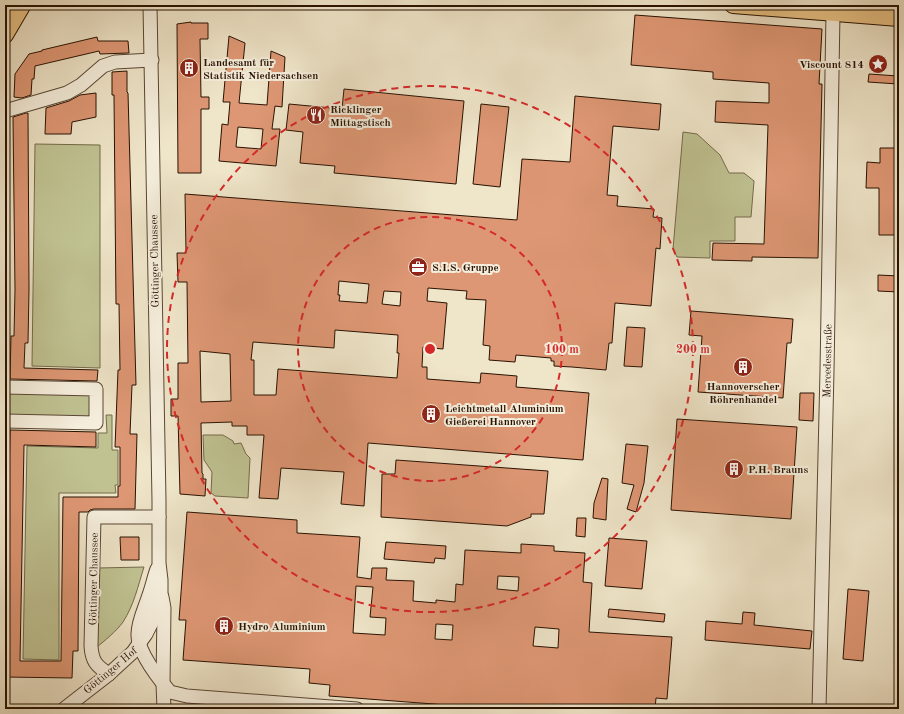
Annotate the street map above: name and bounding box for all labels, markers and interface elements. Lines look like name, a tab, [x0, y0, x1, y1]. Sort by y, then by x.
place icon: Viscount 814	[867, 53, 889, 75]
building icon: Landesamt für Statistik Niedersachsen	[178, 57, 200, 79]
place label: Landesamt für Statistik Niedersachsen	[203, 58, 318, 82]
place label: Viscount 814	[799, 60, 864, 71]
restaurant icon: Ricklinger Mittagstisch	[305, 104, 327, 126]
place label: Ricklinger Mittagstisch	[330, 105, 391, 129]
street label: Göttinger Chaussee	[149, 214, 162, 308]
office icon: S.I.S. Gruppe	[407, 256, 429, 278]
place label: S.I.S. Gruppe	[432, 263, 499, 274]
street label: Mercedesstraße	[822, 324, 835, 398]
centre of rings	[423, 342, 437, 356]
text: 100 m	[545, 344, 579, 356]
text: 200 m	[676, 344, 710, 356]
building icon: Hannoverscher Röhrenhandel	[732, 356, 754, 378]
place label: Hannoverscher Röhrenhandel	[707, 382, 780, 406]
building icon: Leichtmetall Aluminium Gießerei Hannover	[420, 403, 442, 425]
place label: Leichtmetall Aluminium Gießerei Hannover	[445, 404, 564, 428]
building icon: P.H. Brauns	[723, 458, 745, 480]
place label: P.H. Brauns	[748, 465, 808, 476]
street label: Göttinger Chaussee	[88, 532, 101, 626]
building icon: Hydro Aluminium	[213, 615, 235, 637]
place label: Hydro Aluminium	[238, 622, 326, 633]
street label: Göttinger Hof	[82, 645, 140, 697]

